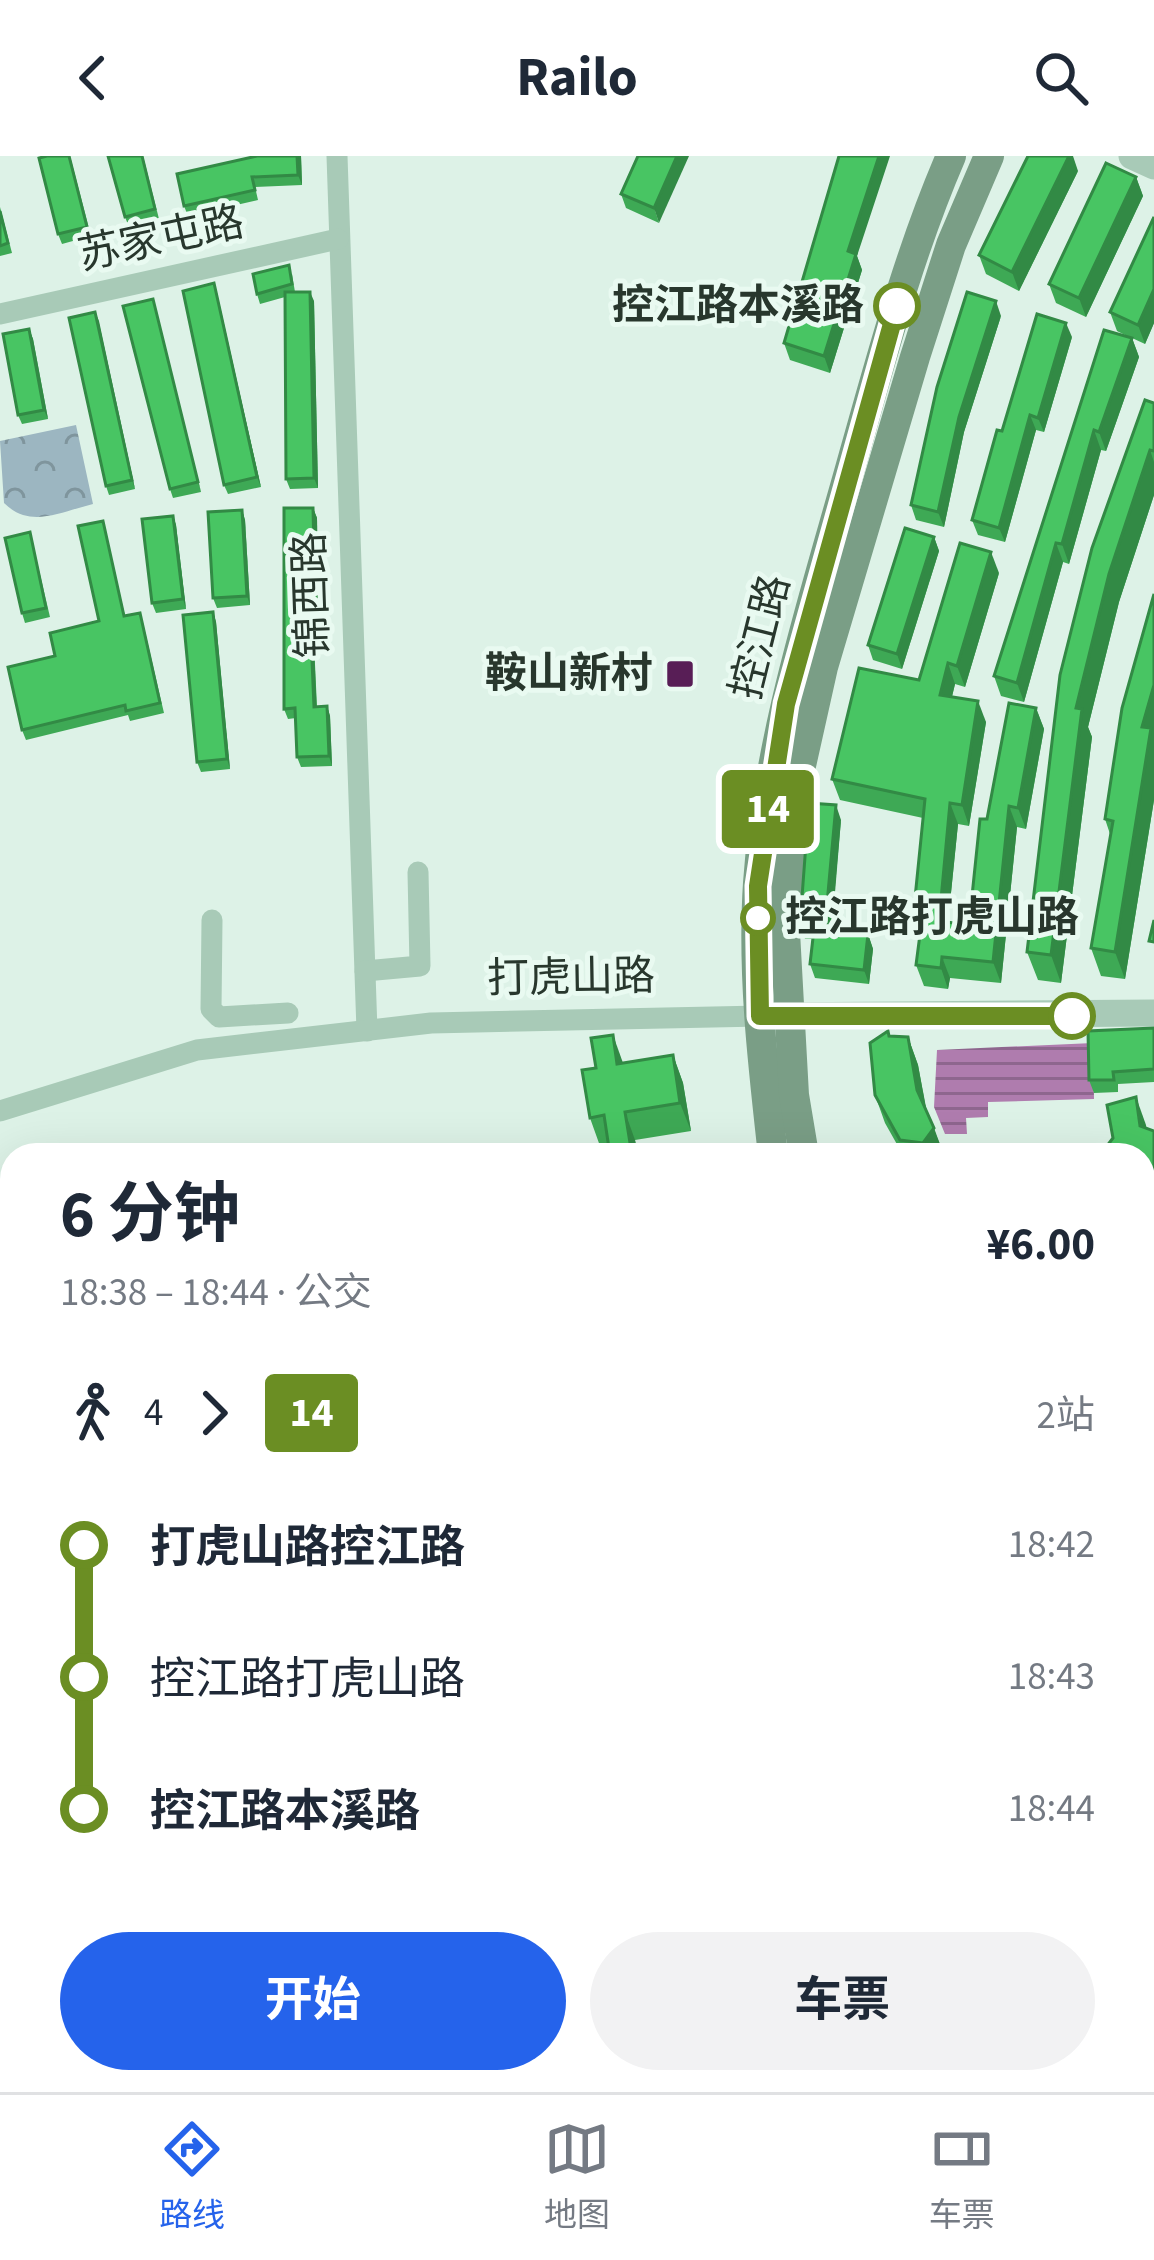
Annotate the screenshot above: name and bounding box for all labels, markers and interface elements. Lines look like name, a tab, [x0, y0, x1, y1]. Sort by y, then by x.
text: Railo	[516, 40, 638, 117]
icon: back	[60, 45, 126, 111]
icon: search	[1028, 45, 1094, 111]
street label: 苏家屯路	[73, 192, 249, 286]
place label: 控江路本溪路	[612, 276, 864, 336]
marker: 控江路本溪路	[875, 284, 919, 328]
street label: 锦西路	[280, 531, 344, 659]
street label: 控江路	[717, 569, 805, 705]
place label: 鞍山新村	[485, 644, 653, 704]
marker: 鞍山新村	[664, 658, 696, 690]
line badge: 14	[714, 770, 822, 848]
text: 14	[746, 779, 790, 839]
place label: 控江路打虎山路	[785, 888, 1079, 948]
marker: 控江路打虎山路	[742, 902, 774, 934]
street label: 打虎山路	[486, 947, 656, 1009]
unlabelled marker	[1050, 994, 1094, 1038]
text: 6 分钟	[60, 1168, 240, 1262]
text: ¥6.00	[986, 1213, 1095, 1277]
text: 18:38 – 18:44 · 公交	[60, 1265, 372, 1321]
icon: walk	[60, 1380, 126, 1446]
icon: forward	[181, 1380, 247, 1446]
text: 14	[289, 1383, 334, 1443]
text: 4	[144, 1385, 163, 1441]
text: 2站	[1037, 1388, 1095, 1444]
text: 打虎山路控江路	[150, 1516, 465, 1580]
text: 18:42	[1008, 1517, 1095, 1573]
text: 控江路打虎山路	[150, 1648, 465, 1712]
text: 18:43	[1008, 1649, 1095, 1705]
text: 控江路本溪路	[150, 1780, 420, 1844]
text: 18:44	[1008, 1781, 1095, 1837]
button: 开始	[60, 1932, 566, 2070]
button: 车票	[590, 1932, 1095, 2070]
tab: 路线	[159, 2116, 225, 2239]
tab: 地图	[544, 2116, 610, 2239]
tab: 车票	[929, 2116, 995, 2239]

